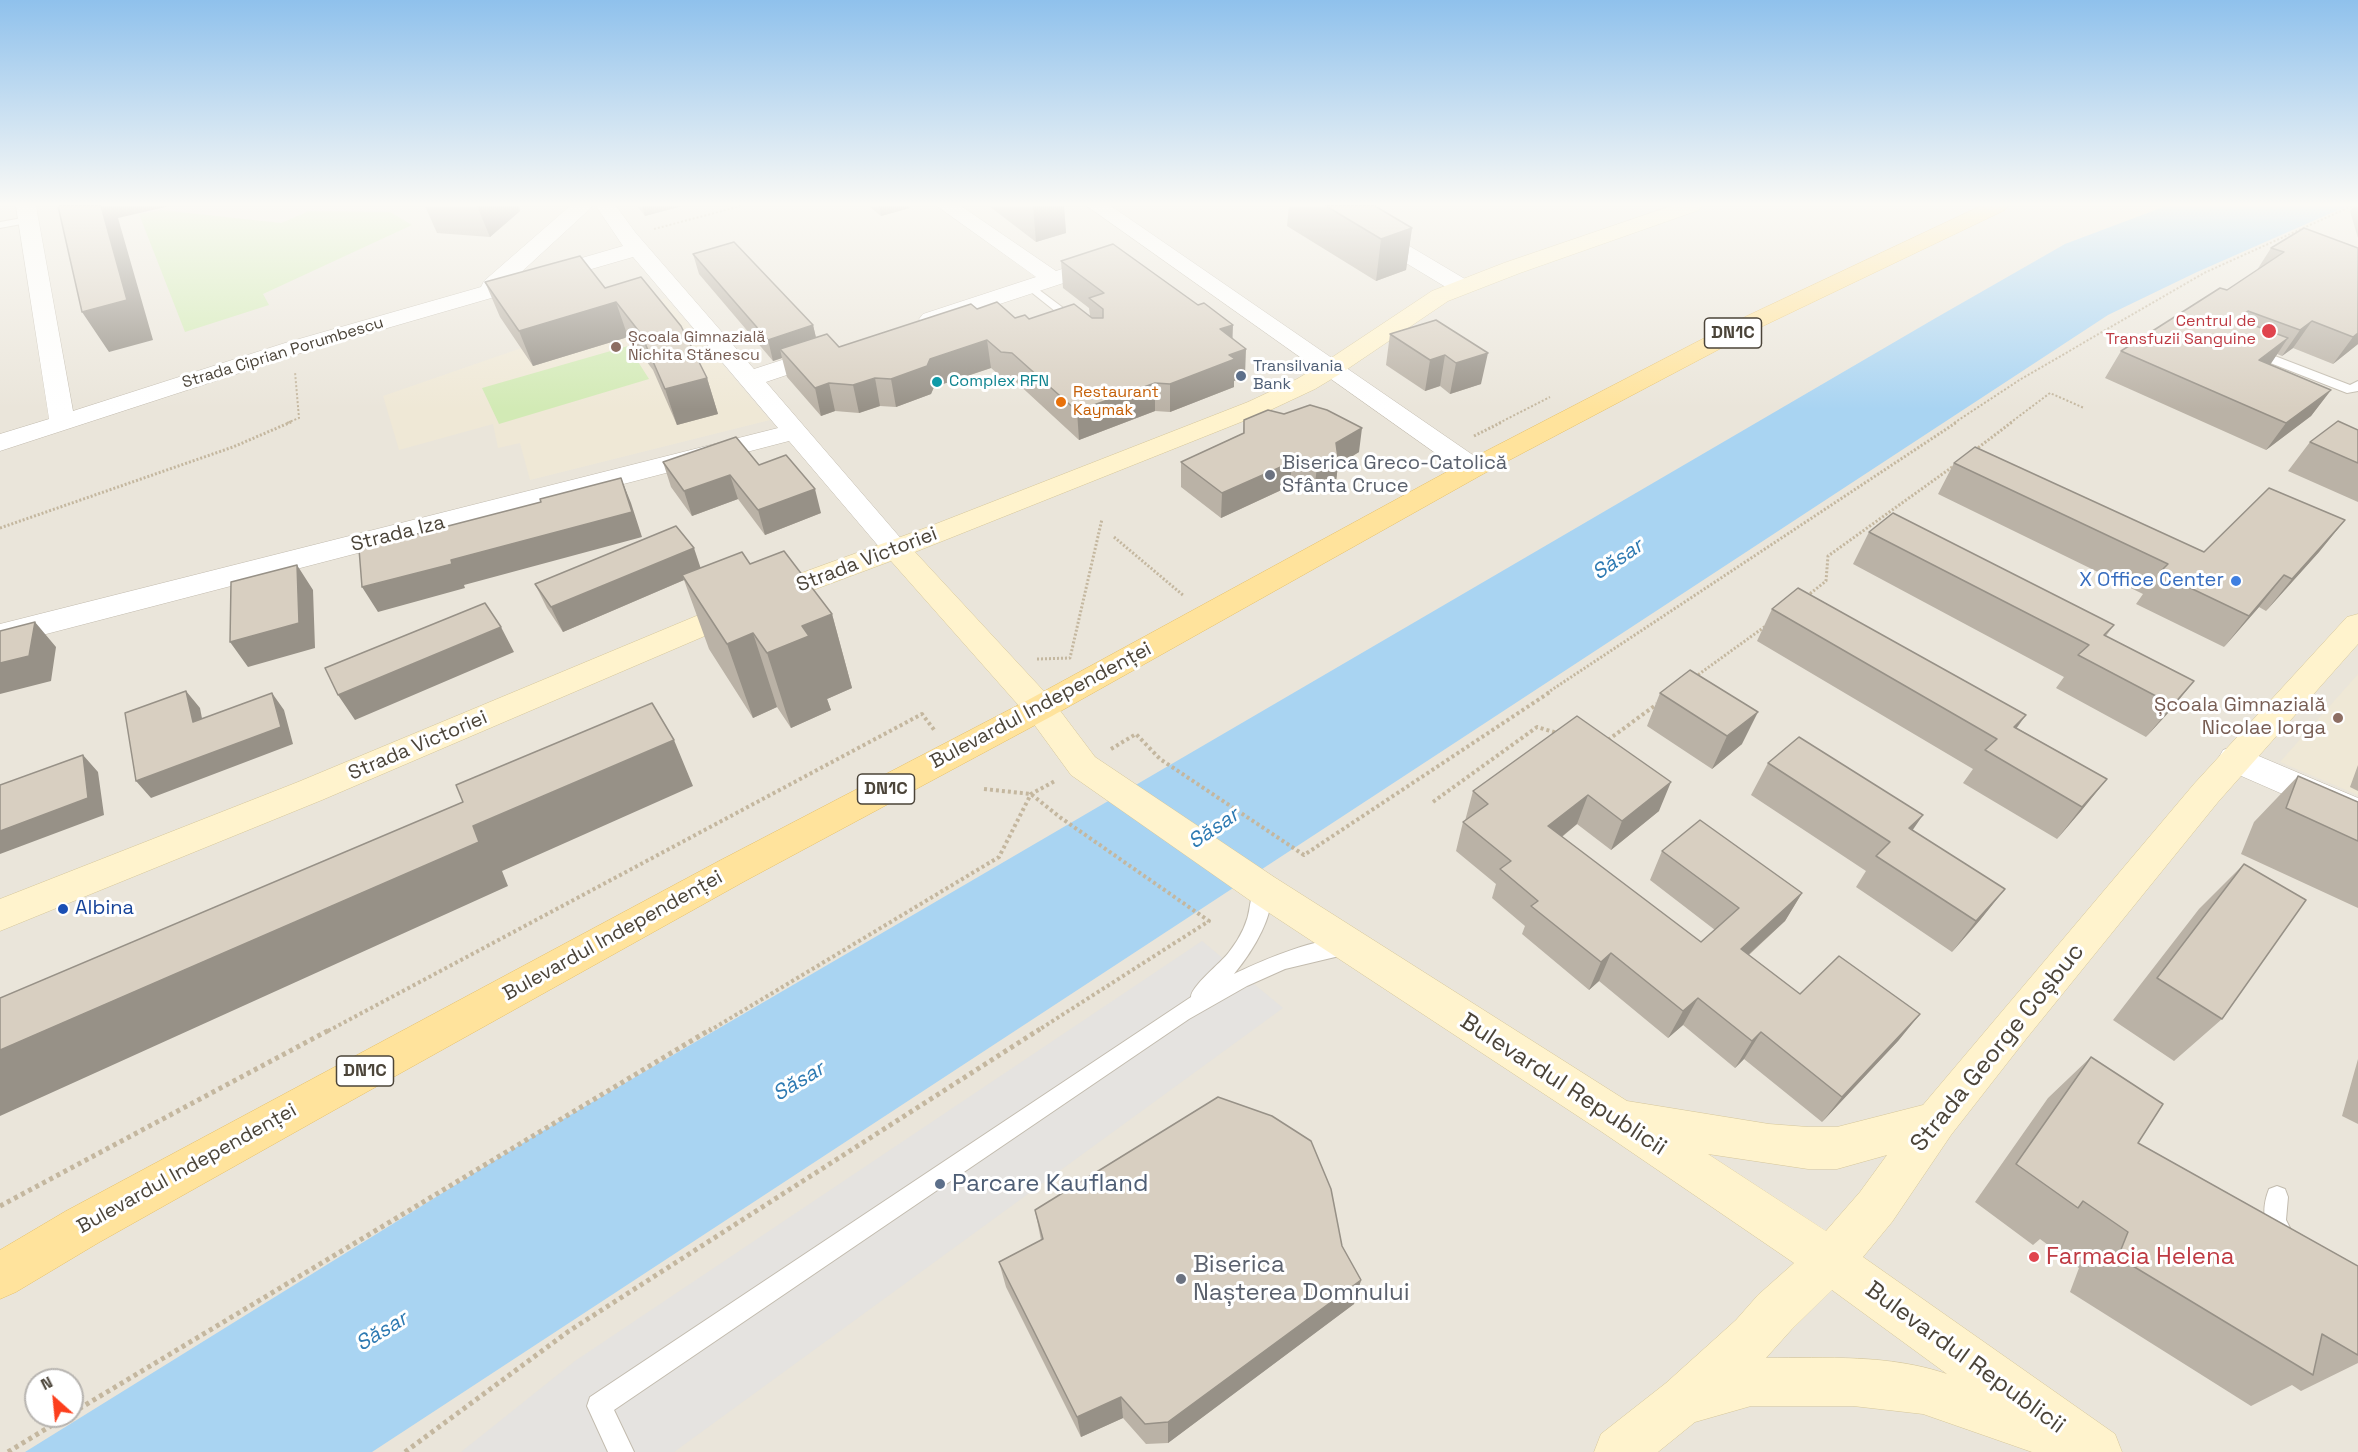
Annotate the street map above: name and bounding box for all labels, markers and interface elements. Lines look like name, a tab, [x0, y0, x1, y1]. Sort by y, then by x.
place label: Centrul de Transfuzii Sanguine	[2106, 312, 2256, 350]
street label: Strada Ciprian Porumbescu	[180, 313, 386, 393]
road number: DN1C	[1704, 318, 1762, 348]
marker: Centrul de Transfuzii Sanguine	[2260, 322, 2278, 340]
place label: Școala Gimnazială Nichita Stănescu	[628, 328, 766, 366]
marker: Școala Gimnazială Nichita Stănescu	[609, 340, 623, 354]
place label: Transilvania Bank	[1253, 357, 1343, 395]
marker: Transilvania Bank	[1234, 369, 1248, 383]
place label: Complex RFN	[949, 372, 1049, 392]
marker: Complex RFN	[930, 375, 944, 389]
place label: Restaurant Kaymak	[1073, 383, 1159, 421]
marker: Restaurant Kaymak	[1054, 395, 1068, 409]
place label: Biserica Greco-Catolică Sfânta Cruce	[1282, 452, 1507, 499]
marker: Biserica Greco-Catolică Sfânta Cruce	[1263, 468, 1277, 482]
street label: Strada Iza	[348, 511, 448, 557]
street label: Strada Victoriei	[793, 522, 941, 598]
water label: Săsar	[1588, 534, 1648, 586]
place label: X Office Center	[2079, 569, 2224, 593]
marker: X Office Center	[2229, 574, 2243, 588]
street label: Bulevardul Independenței	[926, 637, 1156, 775]
place label: Școala Gimnazială Nicolae Iorga	[2154, 694, 2326, 741]
street label: Strada Victoriei	[345, 706, 491, 786]
marker: Școala Gimnazială Nicolae Iorga	[2331, 711, 2345, 725]
road number: DN1C	[858, 774, 914, 804]
water label: Săsar	[1184, 803, 1244, 855]
street label: Bulevardul Independenței	[499, 866, 727, 1006]
place label: Albina	[75, 897, 134, 921]
marker: Albina	[56, 902, 70, 916]
street label: Strada George Coșbuc	[1905, 938, 2091, 1158]
street label: Bulevardul Republicii	[1454, 1008, 1672, 1162]
road number: DN1C	[336, 1056, 394, 1086]
water label: Săsar	[769, 1057, 829, 1107]
street label: Bulevardul Independenței	[73, 1099, 301, 1239]
place label: Parcare Kaufland	[952, 1170, 1148, 1198]
marker: Parcare Kaufland	[933, 1177, 947, 1191]
place label: Farmacia Helena	[2046, 1243, 2234, 1271]
marker: Farmacia Helena	[2027, 1250, 2041, 1264]
place label: Biserica Nașterea Domnului	[1193, 1251, 1410, 1307]
marker: Biserica Nașterea Domnului	[1174, 1272, 1188, 1286]
street label: Bulevardul Republicii	[1859, 1276, 2071, 1440]
water label: Săsar	[352, 1307, 412, 1357]
north arrow	[24, 1368, 84, 1428]
text: N	[37, 1372, 56, 1395]

